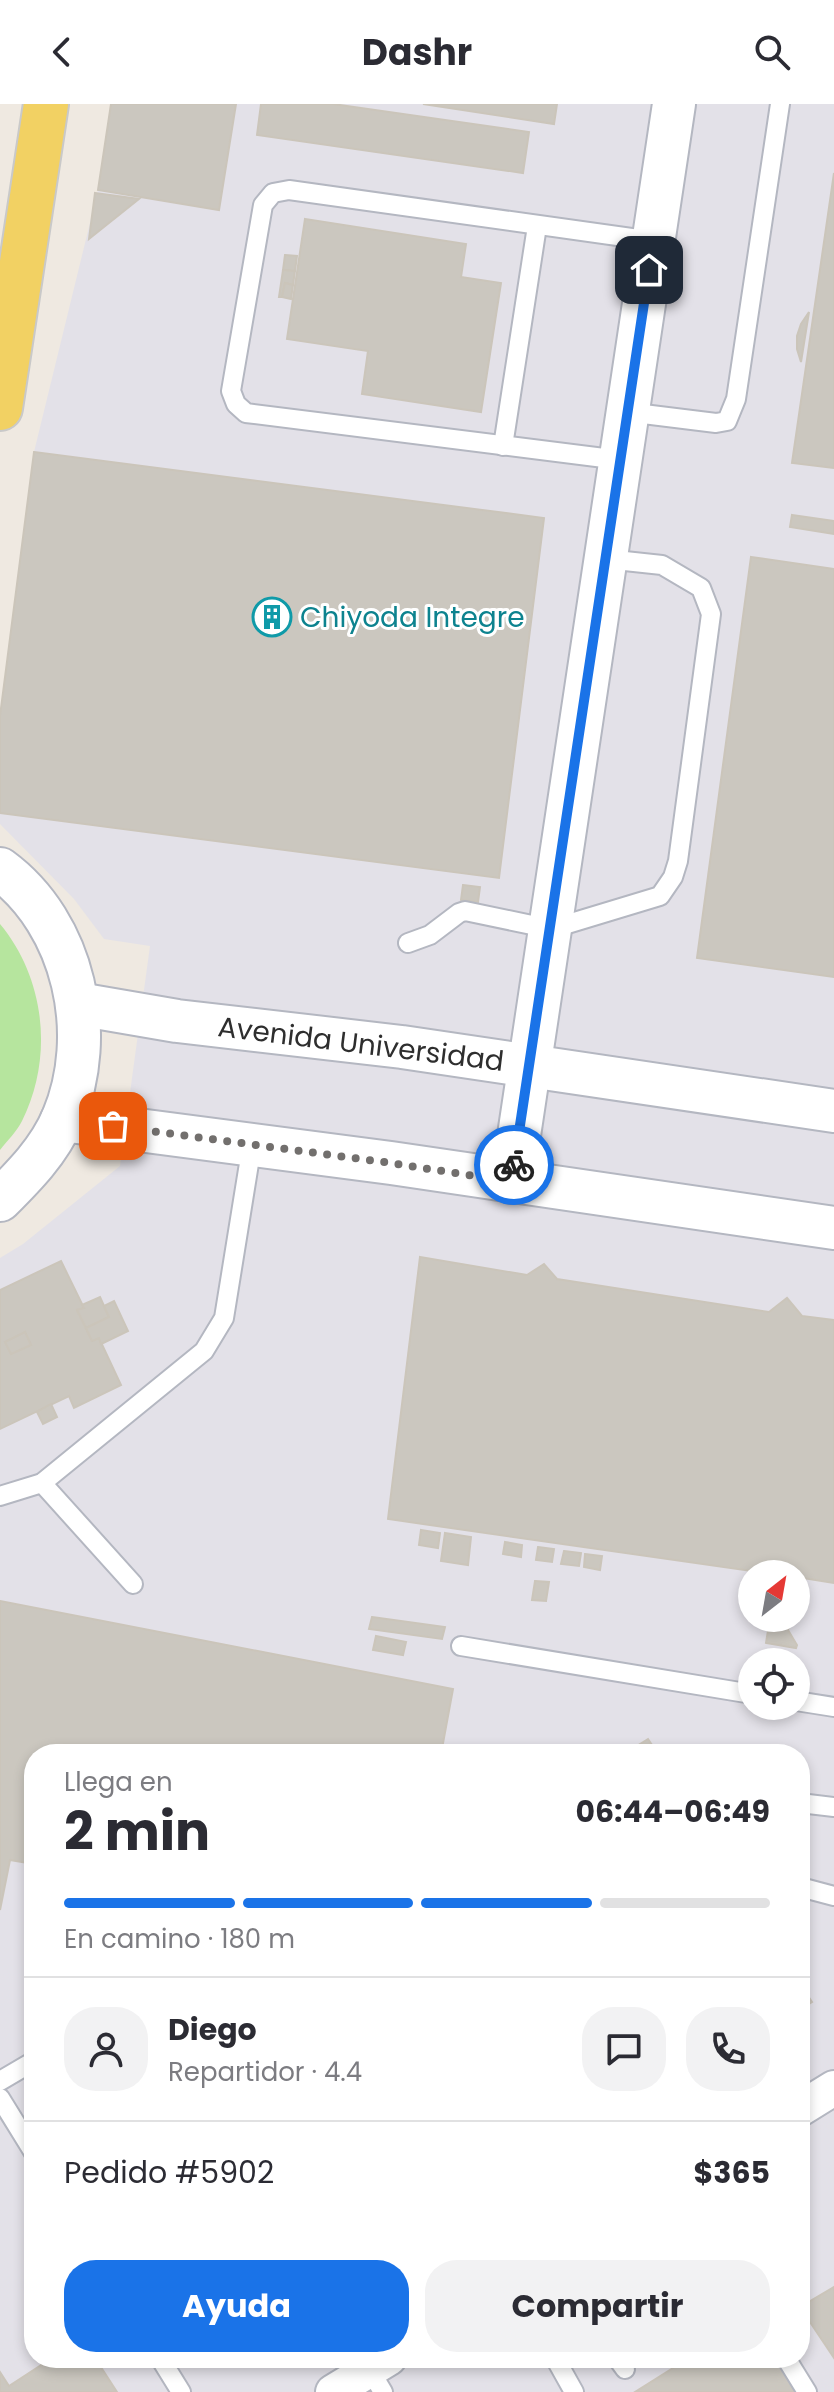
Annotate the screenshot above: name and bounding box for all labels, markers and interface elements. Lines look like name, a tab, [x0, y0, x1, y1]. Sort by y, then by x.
text: Dashr	[362, 27, 472, 78]
icon: back	[40, 30, 84, 74]
icon: search	[750, 30, 794, 74]
pin	[615, 236, 683, 304]
icon: home	[627, 248, 671, 292]
building icon: Chiyoda Integre	[251, 596, 293, 638]
place label: Chiyoda Integre	[300, 598, 525, 637]
street label: Avenida Universidad	[216, 1007, 506, 1081]
pin	[79, 1092, 147, 1160]
icon: bag	[91, 1104, 135, 1148]
courier	[474, 1125, 554, 1205]
icon: bike	[492, 1143, 536, 1187]
north arrow	[738, 1560, 810, 1632]
map controls	[738, 1560, 810, 1720]
button: locate	[738, 1648, 810, 1720]
text: Llega en	[64, 1764, 173, 1800]
text: 06:44–06:49	[575, 1790, 770, 1833]
text: 2 min	[64, 1795, 210, 1868]
text: En camino · 180 m	[64, 1921, 295, 1957]
button: person	[64, 2007, 148, 2091]
button: chat	[582, 2007, 666, 2091]
button: phone	[686, 2007, 770, 2091]
text: Diego	[168, 2008, 257, 2051]
text: Repartidor · 4.4	[168, 2054, 362, 2090]
text: Pedido #5902	[64, 2151, 274, 2194]
text: $365	[694, 2151, 770, 2194]
button: Ayuda	[64, 2260, 409, 2352]
button: Compartir	[425, 2260, 770, 2352]

